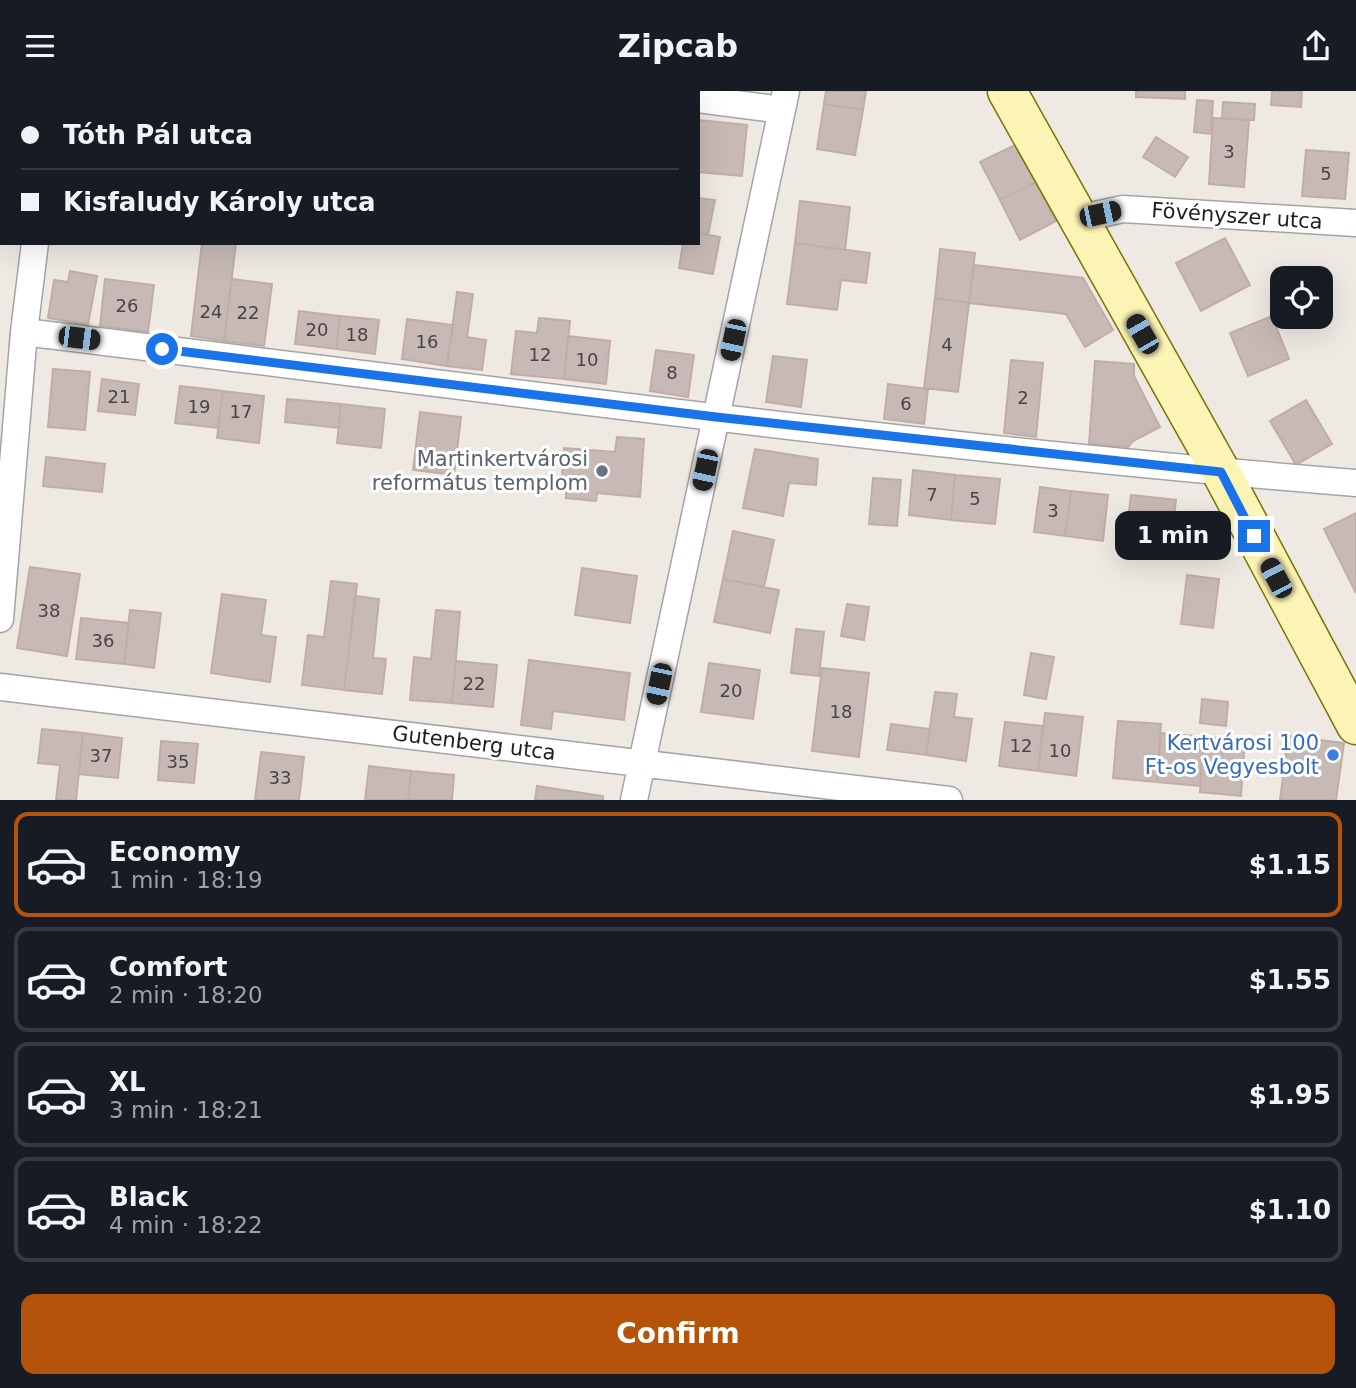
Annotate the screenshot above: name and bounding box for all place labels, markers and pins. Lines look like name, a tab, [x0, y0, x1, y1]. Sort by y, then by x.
place label: Martinkertvárosi református templom	[372, 447, 588, 495]
marker: Martinkertvárosi református templom	[594, 463, 610, 479]
place label: Kertvárosi 100 Ft-os Vegyesbolt	[1145, 731, 1319, 779]
marker: Kertvárosi 100 Ft-os Vegyesbolt	[1325, 747, 1341, 763]

